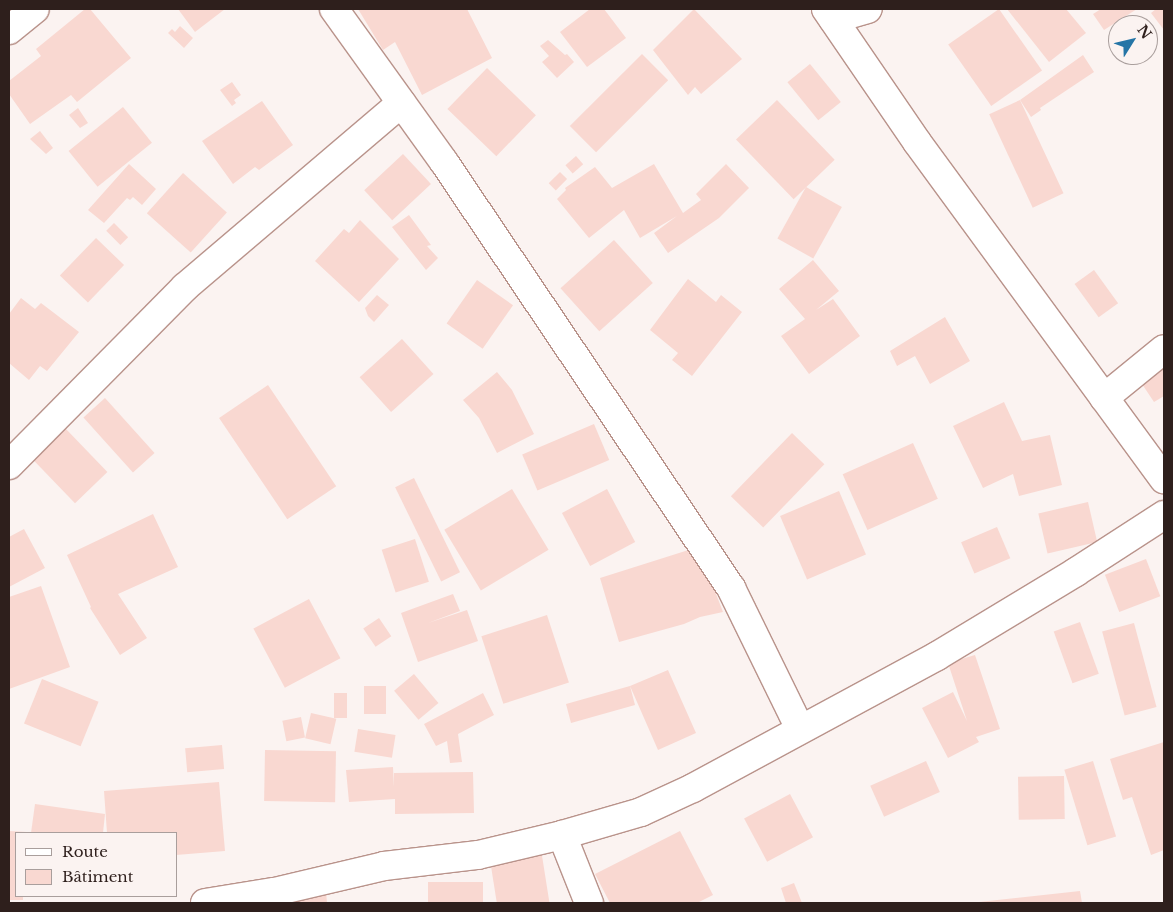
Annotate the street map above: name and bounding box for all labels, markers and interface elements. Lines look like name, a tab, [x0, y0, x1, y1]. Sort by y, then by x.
north arrow	[1108, 15, 1158, 65]
text: N	[1133, 21, 1155, 42]
legend	[15, 832, 178, 897]
text: Route	[62, 842, 108, 861]
text: Bâtiment	[62, 867, 133, 886]

